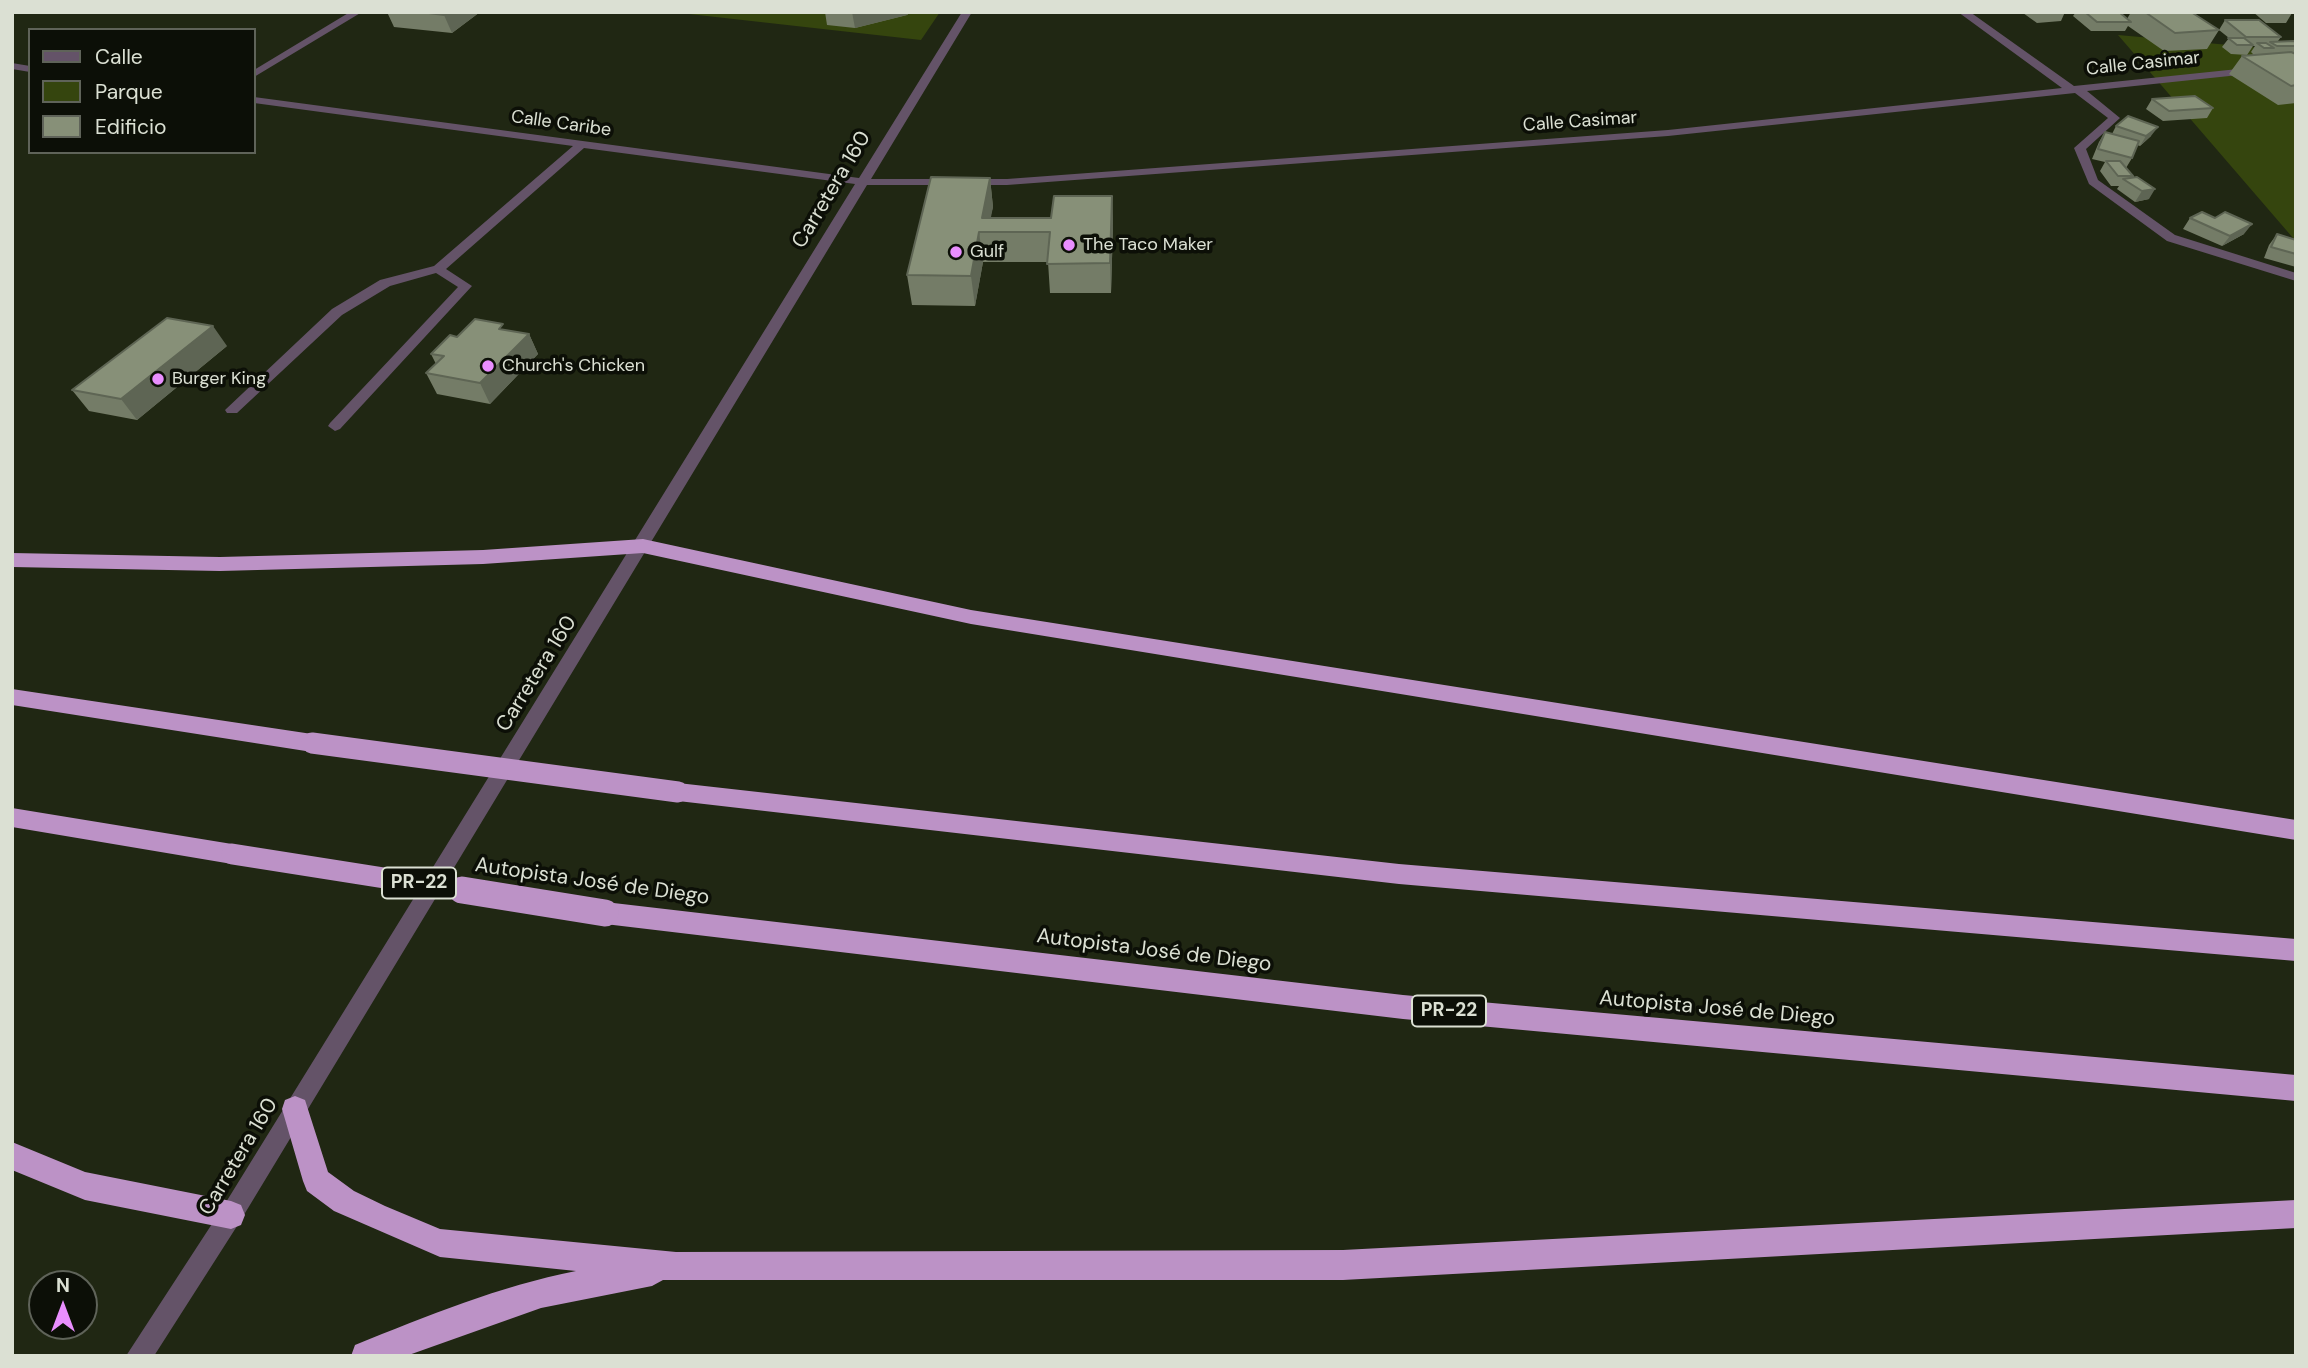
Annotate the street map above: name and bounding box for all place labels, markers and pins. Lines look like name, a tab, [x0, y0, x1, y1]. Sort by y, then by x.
place label: The Taco Maker	[1083, 234, 1213, 256]
marker: The Taco Maker	[1061, 237, 1077, 253]
place label: Gulf	[970, 241, 1004, 263]
marker: Gulf	[948, 244, 964, 260]
place label: Church's Chicken	[502, 355, 645, 377]
marker: Church's Chicken	[480, 358, 496, 374]
place label: Burger King	[172, 368, 266, 390]
marker: Burger King	[150, 371, 166, 387]

